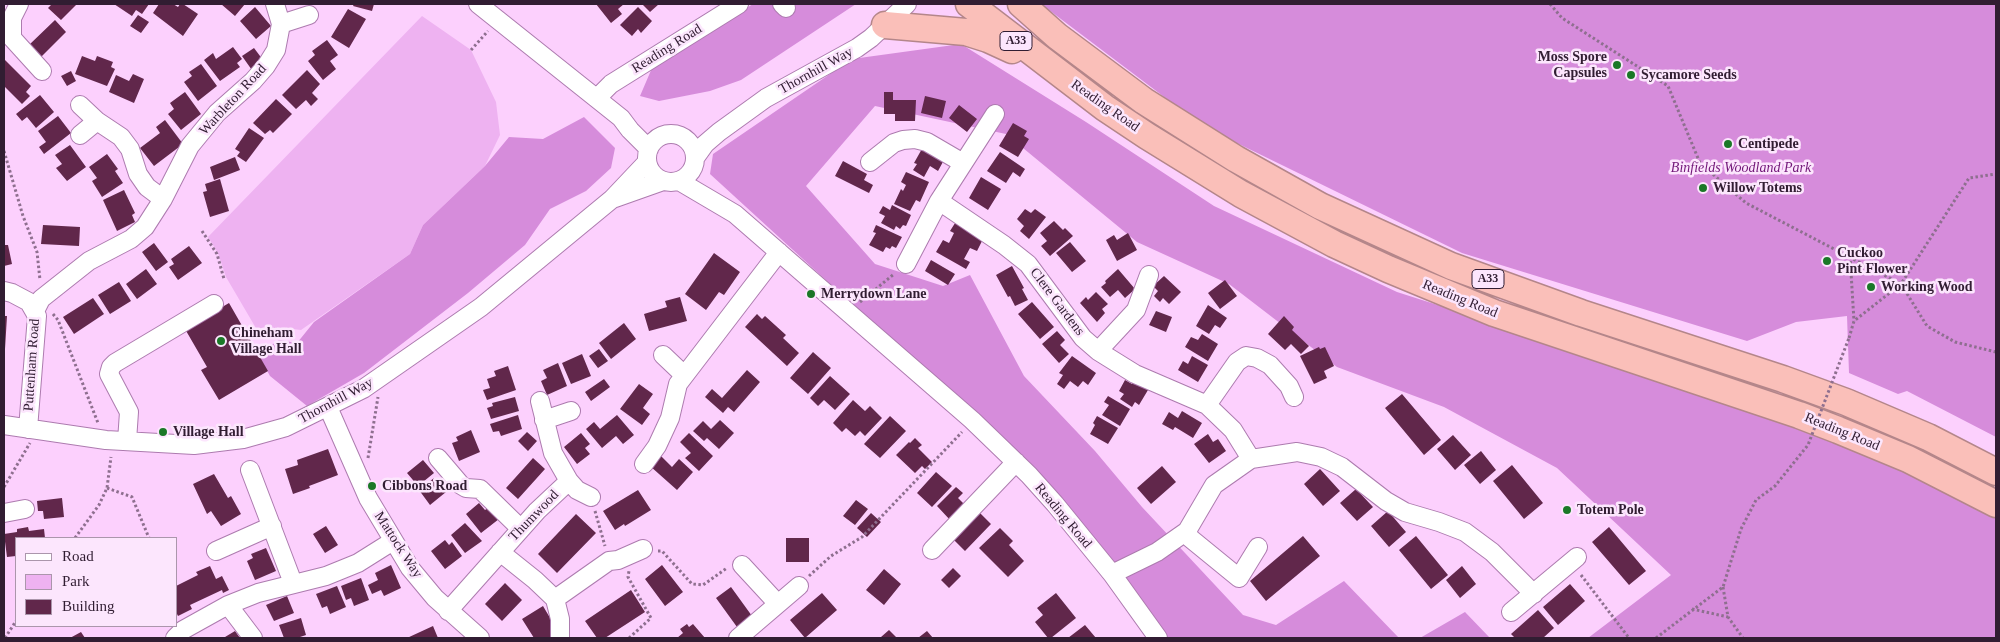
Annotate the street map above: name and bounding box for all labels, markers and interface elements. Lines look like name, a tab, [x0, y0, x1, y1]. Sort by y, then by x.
street label: Reading Road	[629, 21, 705, 77]
road number: A33	[1000, 31, 1032, 50]
street label: Thornhill Way	[776, 44, 856, 98]
place label: Moss Spore Capsules	[1538, 49, 1607, 82]
marker: Moss Spore Capsules	[1611, 59, 1623, 71]
street label: Warbleton Road	[196, 61, 270, 139]
place label: Sycamore Seeds	[1641, 67, 1737, 83]
marker: Sycamore Seeds	[1625, 69, 1637, 81]
street label: Reading Road	[1068, 76, 1142, 136]
place label: Centipede	[1738, 136, 1799, 152]
marker: Centipede	[1722, 138, 1734, 150]
park label: Binfields Woodland Park	[1671, 160, 1811, 176]
place label: Willow Totems	[1713, 180, 1802, 196]
marker: Willow Totems	[1697, 182, 1709, 194]
place label: Cuckoo Pint Flower	[1837, 245, 1907, 278]
marker: Cuckoo Pint Flower	[1821, 255, 1833, 267]
street label: Clere Gardens	[1026, 265, 1088, 339]
road number: A33	[1472, 270, 1504, 288]
street label: Reading Road	[1420, 276, 1500, 322]
place label: Working Wood	[1881, 279, 1972, 295]
marker: Working Wood	[1865, 281, 1877, 293]
place label: Merrydown Lane	[821, 286, 926, 302]
marker: Merrydown Lane	[805, 288, 817, 300]
street label: Puttenham Road	[20, 318, 44, 412]
place label: Chineham Village Hall	[231, 325, 302, 358]
marker: Chineham Village Hall	[215, 335, 227, 347]
street label: Thornhill Way	[296, 374, 376, 428]
street label: Reading Road	[1802, 409, 1882, 455]
place label: Village Hall	[173, 424, 244, 440]
marker: Village Hall	[157, 426, 169, 438]
place label: Cibbons Road	[382, 478, 467, 494]
marker: Cibbons Road	[366, 480, 378, 492]
street label: Reading Road	[1031, 480, 1095, 552]
street label: Thumwood	[506, 487, 562, 545]
place label: Totem Pole	[1577, 502, 1644, 518]
marker: Totem Pole	[1561, 504, 1573, 516]
street label: Mattock Way	[370, 509, 426, 581]
legend	[15, 537, 178, 627]
text: Road	[62, 548, 94, 564]
text: Park	[62, 573, 90, 589]
text: Building	[62, 598, 115, 614]

